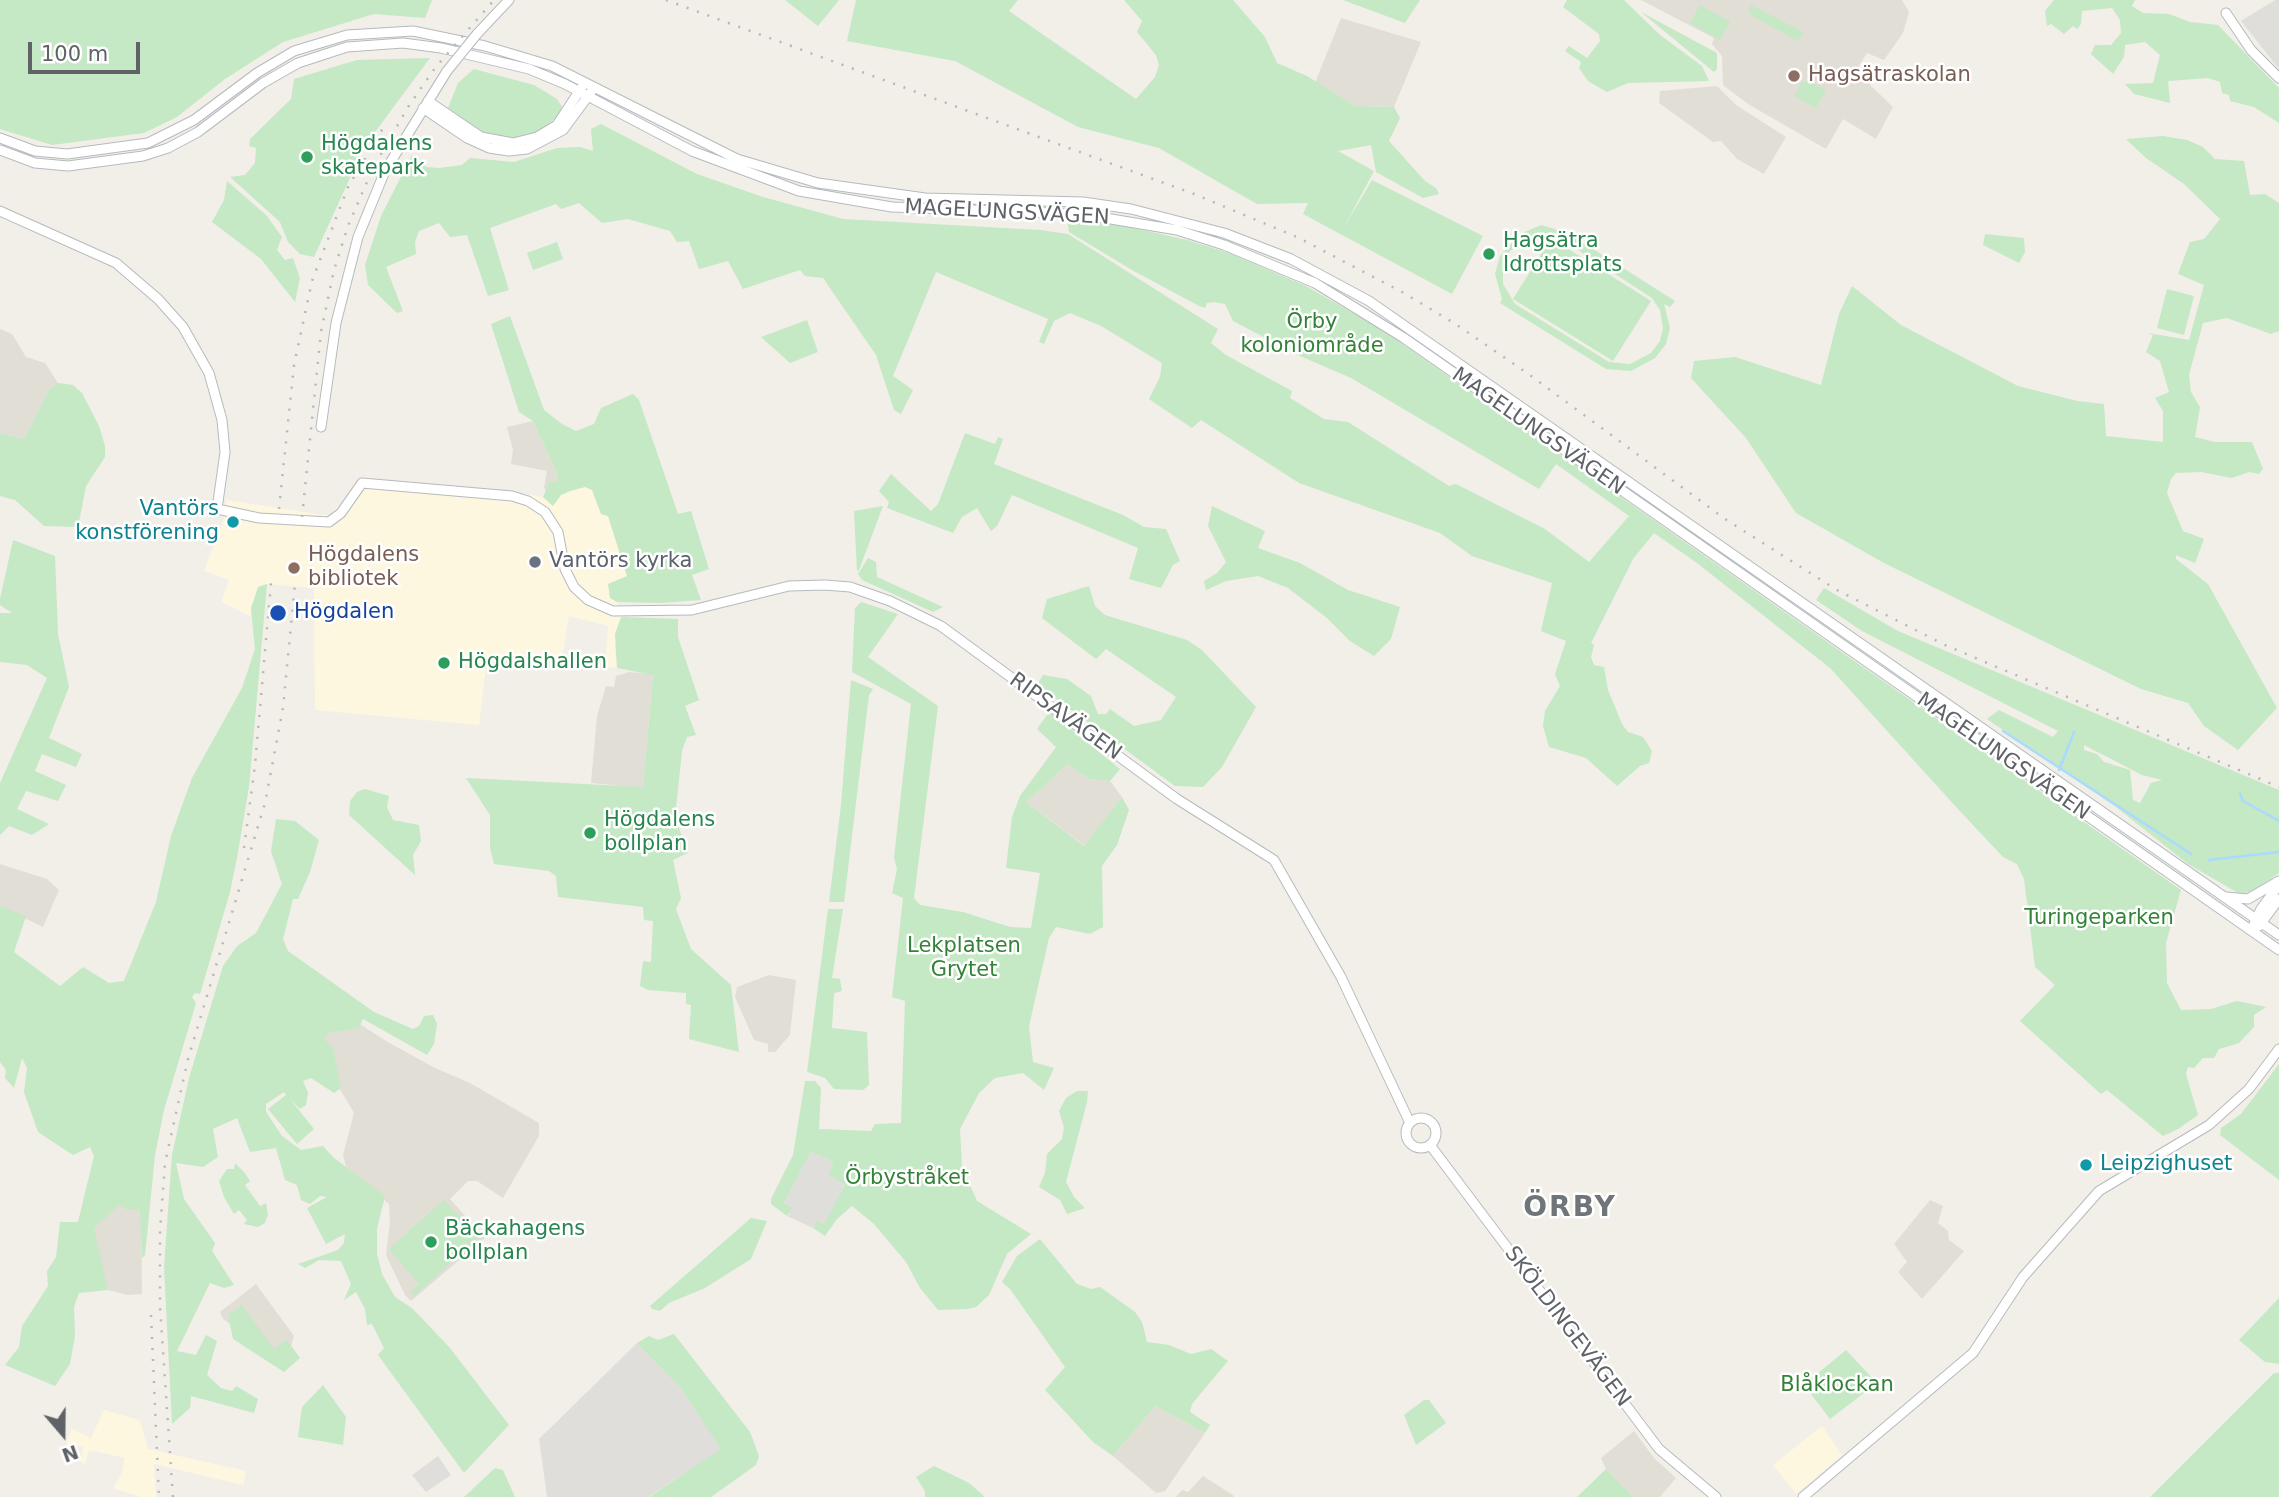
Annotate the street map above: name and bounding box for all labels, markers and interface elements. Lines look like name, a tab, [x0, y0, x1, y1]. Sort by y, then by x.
scale bar	[32, 28, 144, 72]
text: 100 m	[41, 42, 108, 66]
place label: Hagsätraskolan	[1808, 63, 1971, 89]
marker: Hagsätraskolan	[1786, 68, 1802, 84]
place label: Högdalens skatepark	[321, 132, 432, 182]
marker: Högdalens skatepark	[299, 149, 315, 165]
street label: MAGELUNGSVÄGEN	[904, 195, 1110, 231]
place label: Hagsätra Idrottsplats	[1503, 229, 1622, 279]
marker: Hagsätra Idrottsplats	[1481, 246, 1497, 262]
park label: Örby koloniområde	[1240, 310, 1384, 360]
street label: MAGELUNGSVÄGEN	[1447, 363, 1629, 501]
place label: Vantörs konstförening	[75, 497, 219, 547]
marker: Vantörs konstförening	[225, 514, 241, 530]
place label: Högdalens bibliotek	[308, 543, 419, 593]
place label: Vantörs kyrka	[549, 549, 692, 575]
marker: Vantörs kyrka	[527, 554, 543, 570]
marker: Högdalens bibliotek	[286, 560, 302, 576]
place label: Högdalen	[294, 600, 394, 626]
marker: Högdalen	[268, 603, 288, 623]
place label: Högdalshallen	[458, 650, 607, 676]
marker: Högdalshallen	[436, 655, 452, 671]
street label: RIPSAVÄGEN	[1004, 668, 1126, 766]
street label: MAGELUNGSVÄGEN	[1912, 688, 2094, 826]
place label: Högdalens bollplan	[604, 808, 715, 858]
marker: Högdalens bollplan	[582, 825, 598, 841]
park label: Turingeparken	[2024, 906, 2174, 932]
park label: Lekplatsen Grytet	[907, 934, 1021, 984]
place label: Leipzighuset	[2100, 1152, 2232, 1178]
marker: Leipzighuset	[2078, 1157, 2094, 1173]
park label: Örbystråket	[845, 1166, 969, 1192]
district label: ÖRBY	[1524, 1192, 1616, 1226]
place label: Bäckahagens bollplan	[445, 1217, 585, 1267]
marker: Bäckahagens bollplan	[423, 1234, 439, 1250]
street label: SKÖLDINGEVÄGEN	[1499, 1242, 1635, 1412]
park label: Blåklockan	[1780, 1373, 1894, 1399]
north arrow	[28, 1399, 98, 1469]
text: N	[59, 1441, 81, 1467]

